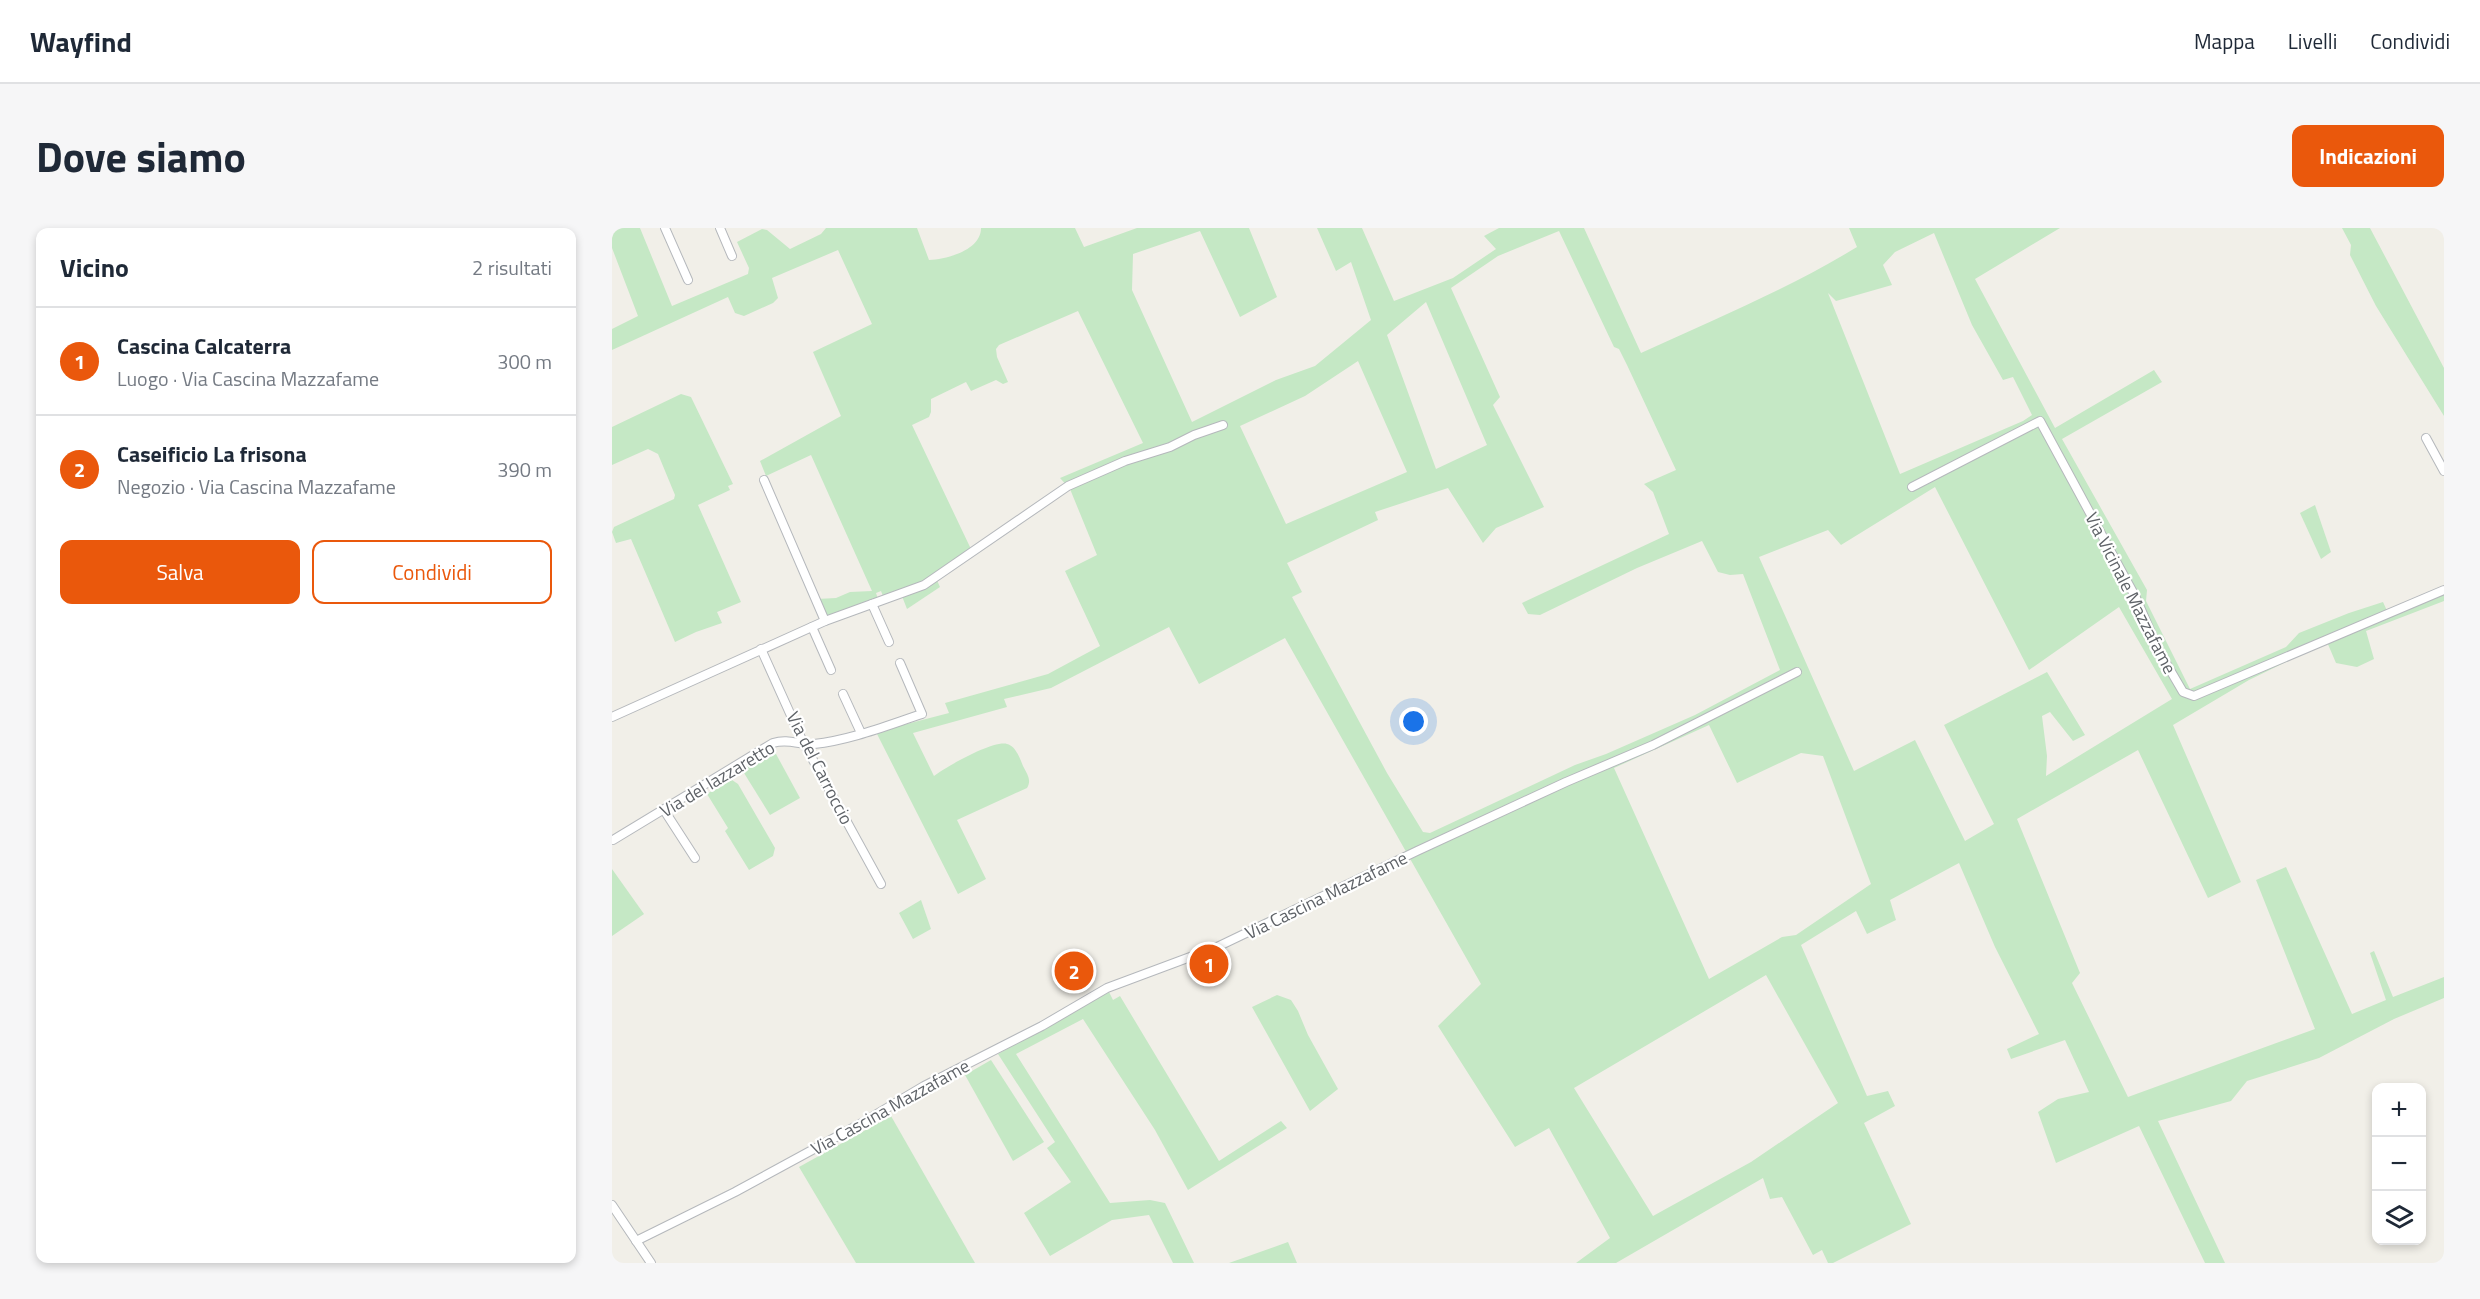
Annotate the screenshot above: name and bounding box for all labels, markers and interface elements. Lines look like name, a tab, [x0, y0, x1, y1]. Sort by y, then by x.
text: Wayfind	[30, 20, 132, 63]
text: Mappa	[2194, 25, 2255, 57]
text: Livelli	[2288, 25, 2337, 57]
text: Condividi	[2370, 25, 2450, 57]
text: Dove siamo	[36, 124, 246, 188]
button: Indicazioni	[2292, 125, 2444, 187]
text: Vicino	[60, 248, 129, 287]
text: 2 risultati	[472, 252, 552, 283]
text: Cascina Calcaterra	[117, 329, 291, 363]
text: 1	[74, 346, 85, 377]
text: 300 m	[497, 346, 552, 377]
text: Luogo · Via Cascina Mazzafame	[117, 363, 379, 394]
text: Caseificio La frisona	[117, 437, 307, 471]
text: 2	[74, 454, 85, 485]
text: 390 m	[497, 454, 552, 485]
text: Negozio · Via Cascina Mazzafame	[117, 471, 396, 502]
street label: Via Vicinale Mazzafame	[2079, 508, 2183, 678]
button: Salva	[60, 540, 300, 604]
button: Condividi	[312, 540, 552, 604]
street label: Via del Carroccio	[780, 707, 860, 829]
your location	[1399, 707, 1428, 736]
street label: Via del lazzaretto	[654, 734, 780, 824]
street label: Via Cascina Mazzafame	[1240, 844, 1412, 946]
pin: 1	[1190, 942, 1228, 986]
pin: 2	[1054, 948, 1094, 994]
street label: Via Cascina Mazzafame	[806, 1052, 974, 1162]
map controls	[2372, 1083, 2426, 1245]
button: +	[2372, 1083, 2426, 1137]
button: −	[2372, 1137, 2426, 1191]
button: layers	[2372, 1191, 2426, 1245]

